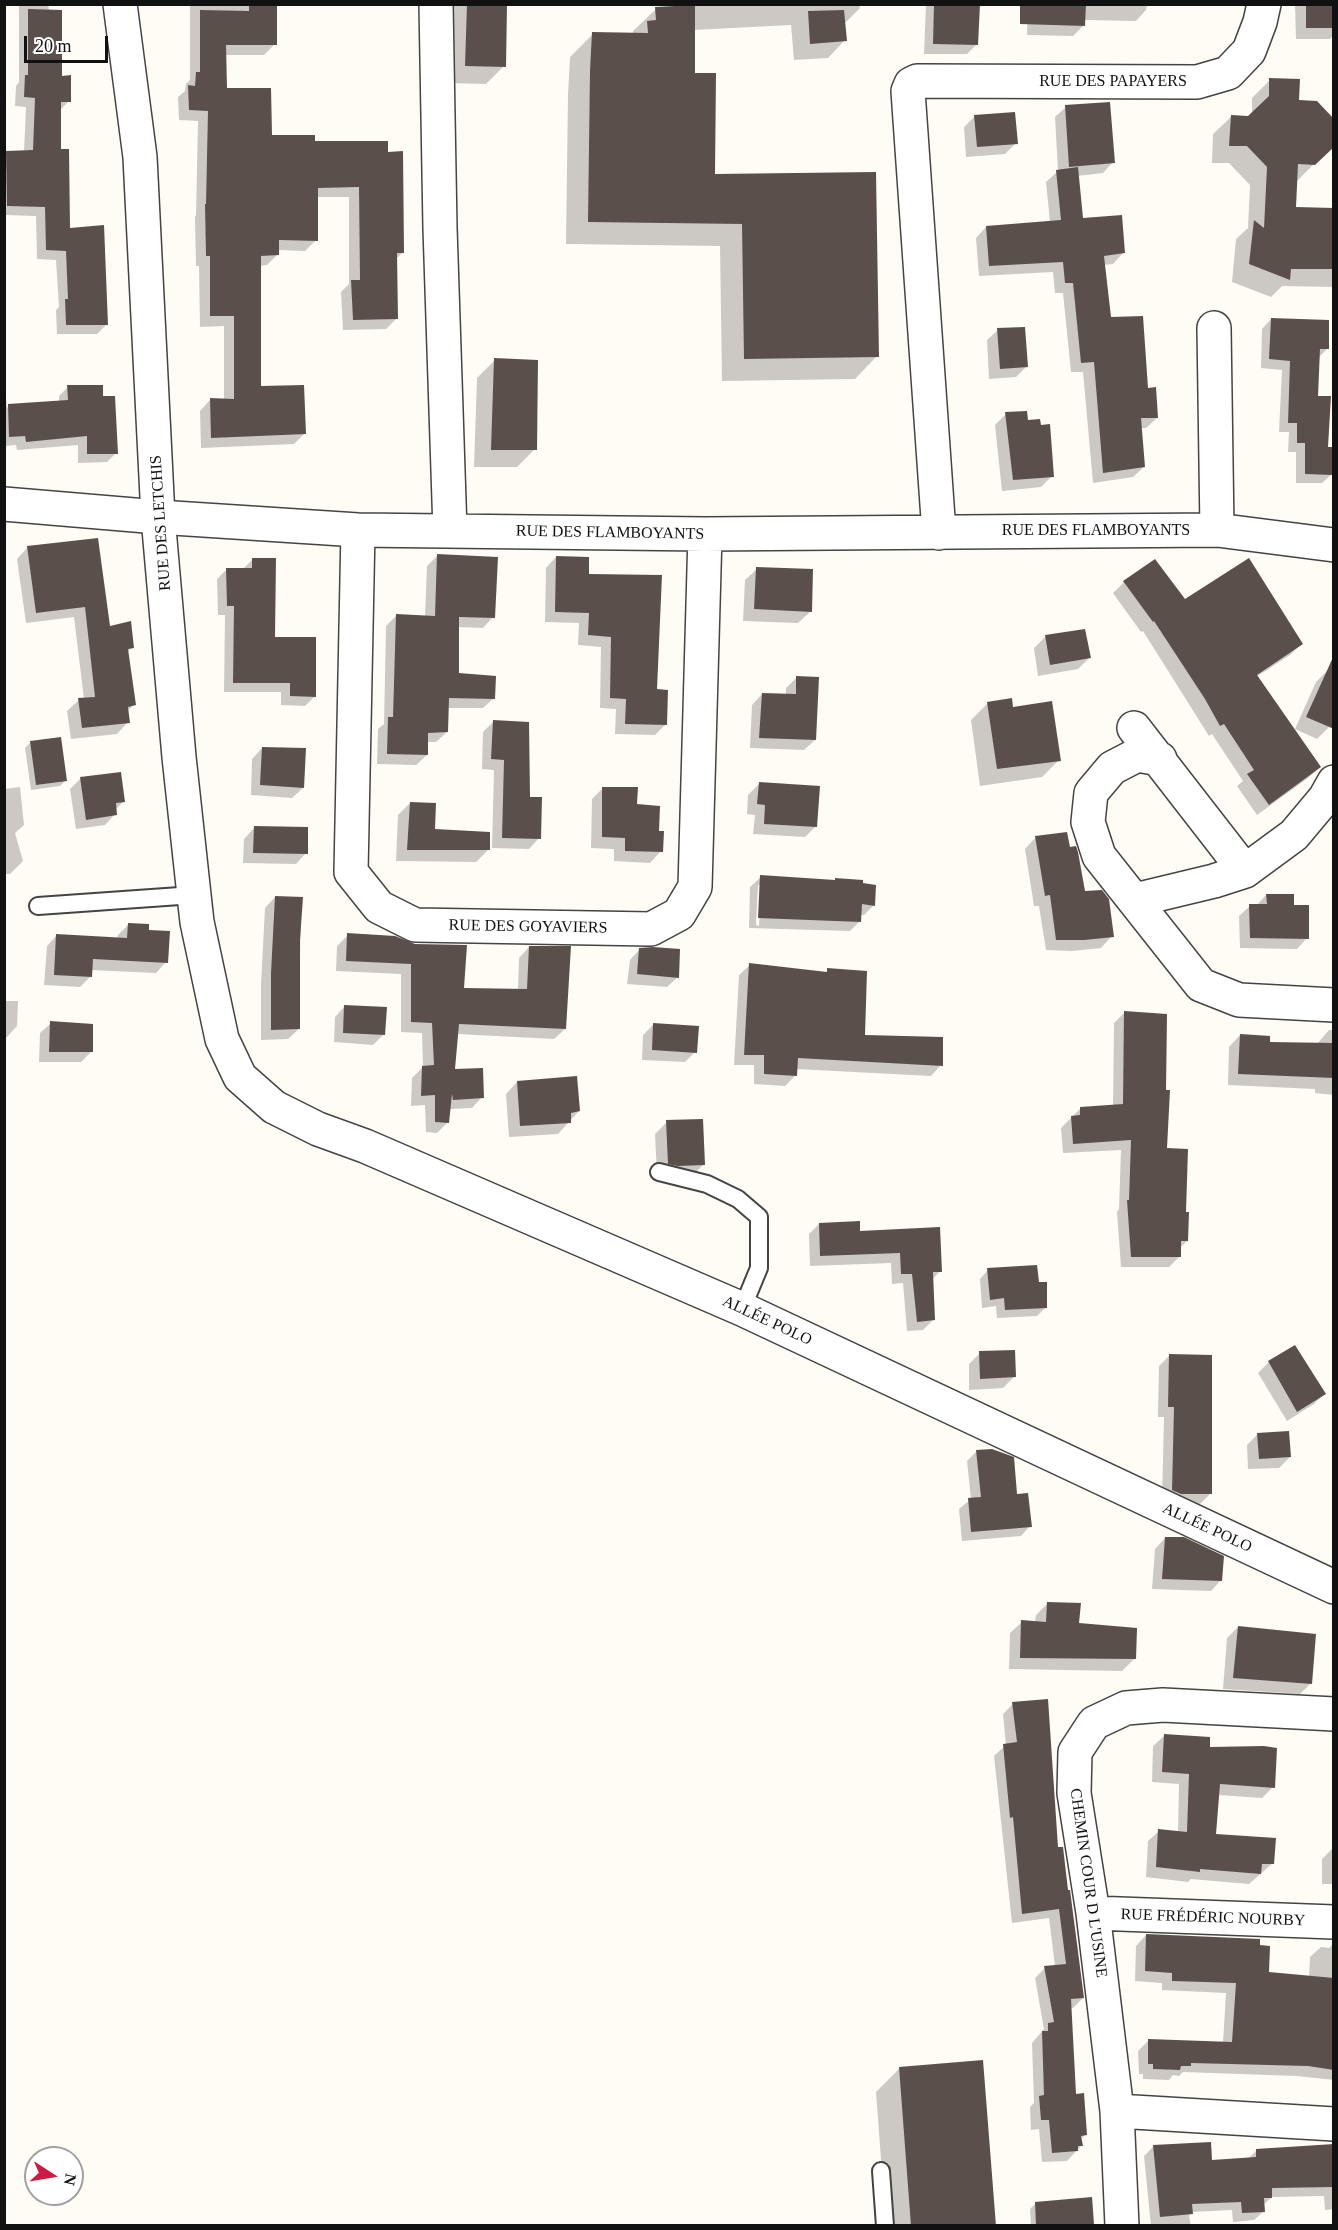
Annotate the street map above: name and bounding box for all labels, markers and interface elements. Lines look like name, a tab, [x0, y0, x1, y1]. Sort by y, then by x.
scale bar	[27, 24, 111, 62]
text: 20 m	[35, 36, 72, 56]
street label: RUE DES PAPAYERS	[1039, 72, 1187, 92]
street label: RUE DES LETCHIS	[147, 454, 175, 592]
street label: RUE DES FLAMBOYANTS	[1002, 521, 1190, 541]
street label: RUE DES FLAMBOYANTS	[516, 522, 704, 544]
street label: RUE DES GOYAVIERS	[448, 916, 608, 938]
street label: ALLÉE POLO	[719, 1292, 815, 1350]
street label: ALLÉE POLO	[1159, 1499, 1255, 1557]
street label: CHEMIN COUR D L'USINE	[1065, 1787, 1111, 1979]
street label: RUE FRÉDÉRIC NOURBY	[1120, 1905, 1306, 1931]
north arrow	[24, 2146, 84, 2206]
text: N	[61, 2172, 80, 2187]

